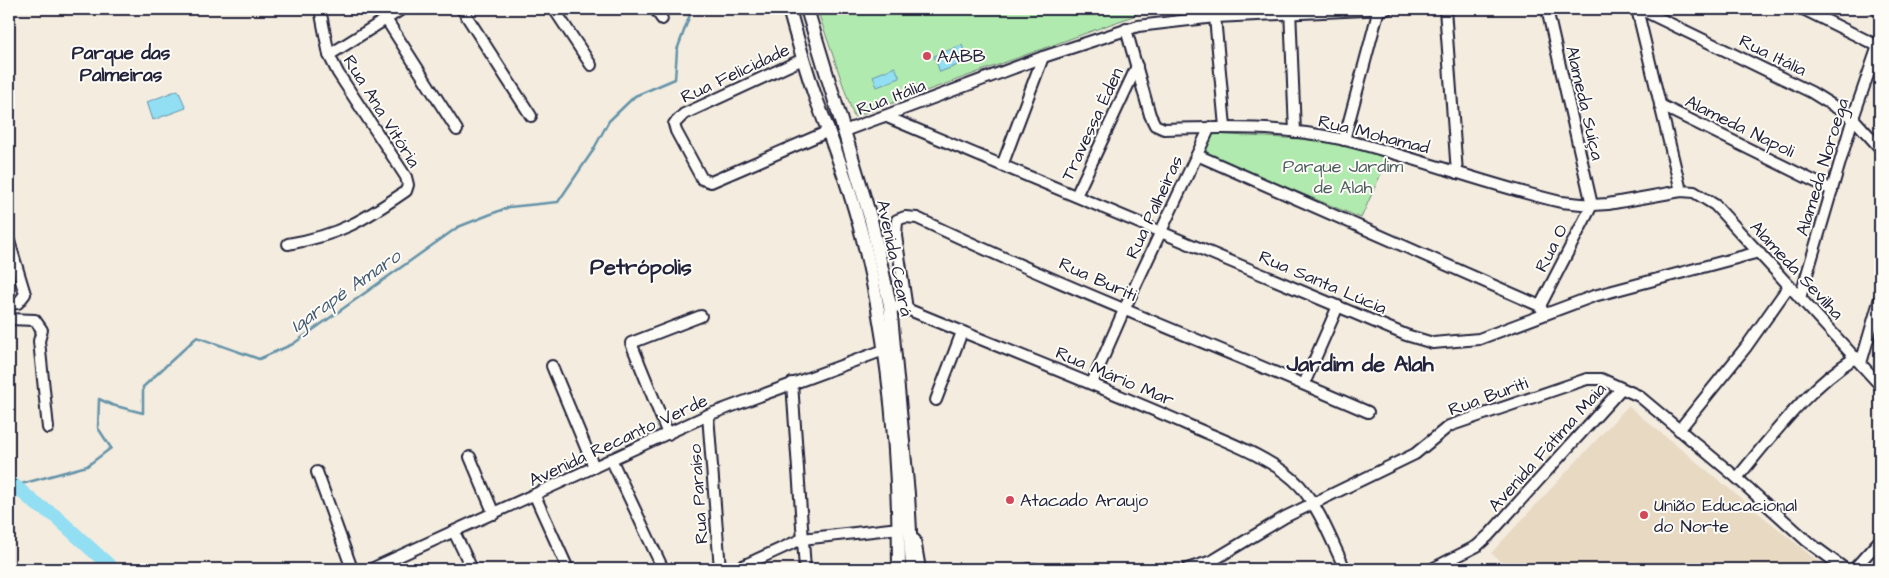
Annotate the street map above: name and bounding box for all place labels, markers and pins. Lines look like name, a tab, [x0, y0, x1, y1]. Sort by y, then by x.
place label: AABB	[937, 44, 986, 69]
marker: AABB	[921, 50, 933, 62]
place label: Atacado Araujo	[1020, 488, 1148, 513]
place label: União Educacional do Norte	[1654, 493, 1797, 539]
marker: Atacado Araujo	[1004, 494, 1016, 506]
marker: União Educacional do Norte	[1638, 509, 1650, 521]

